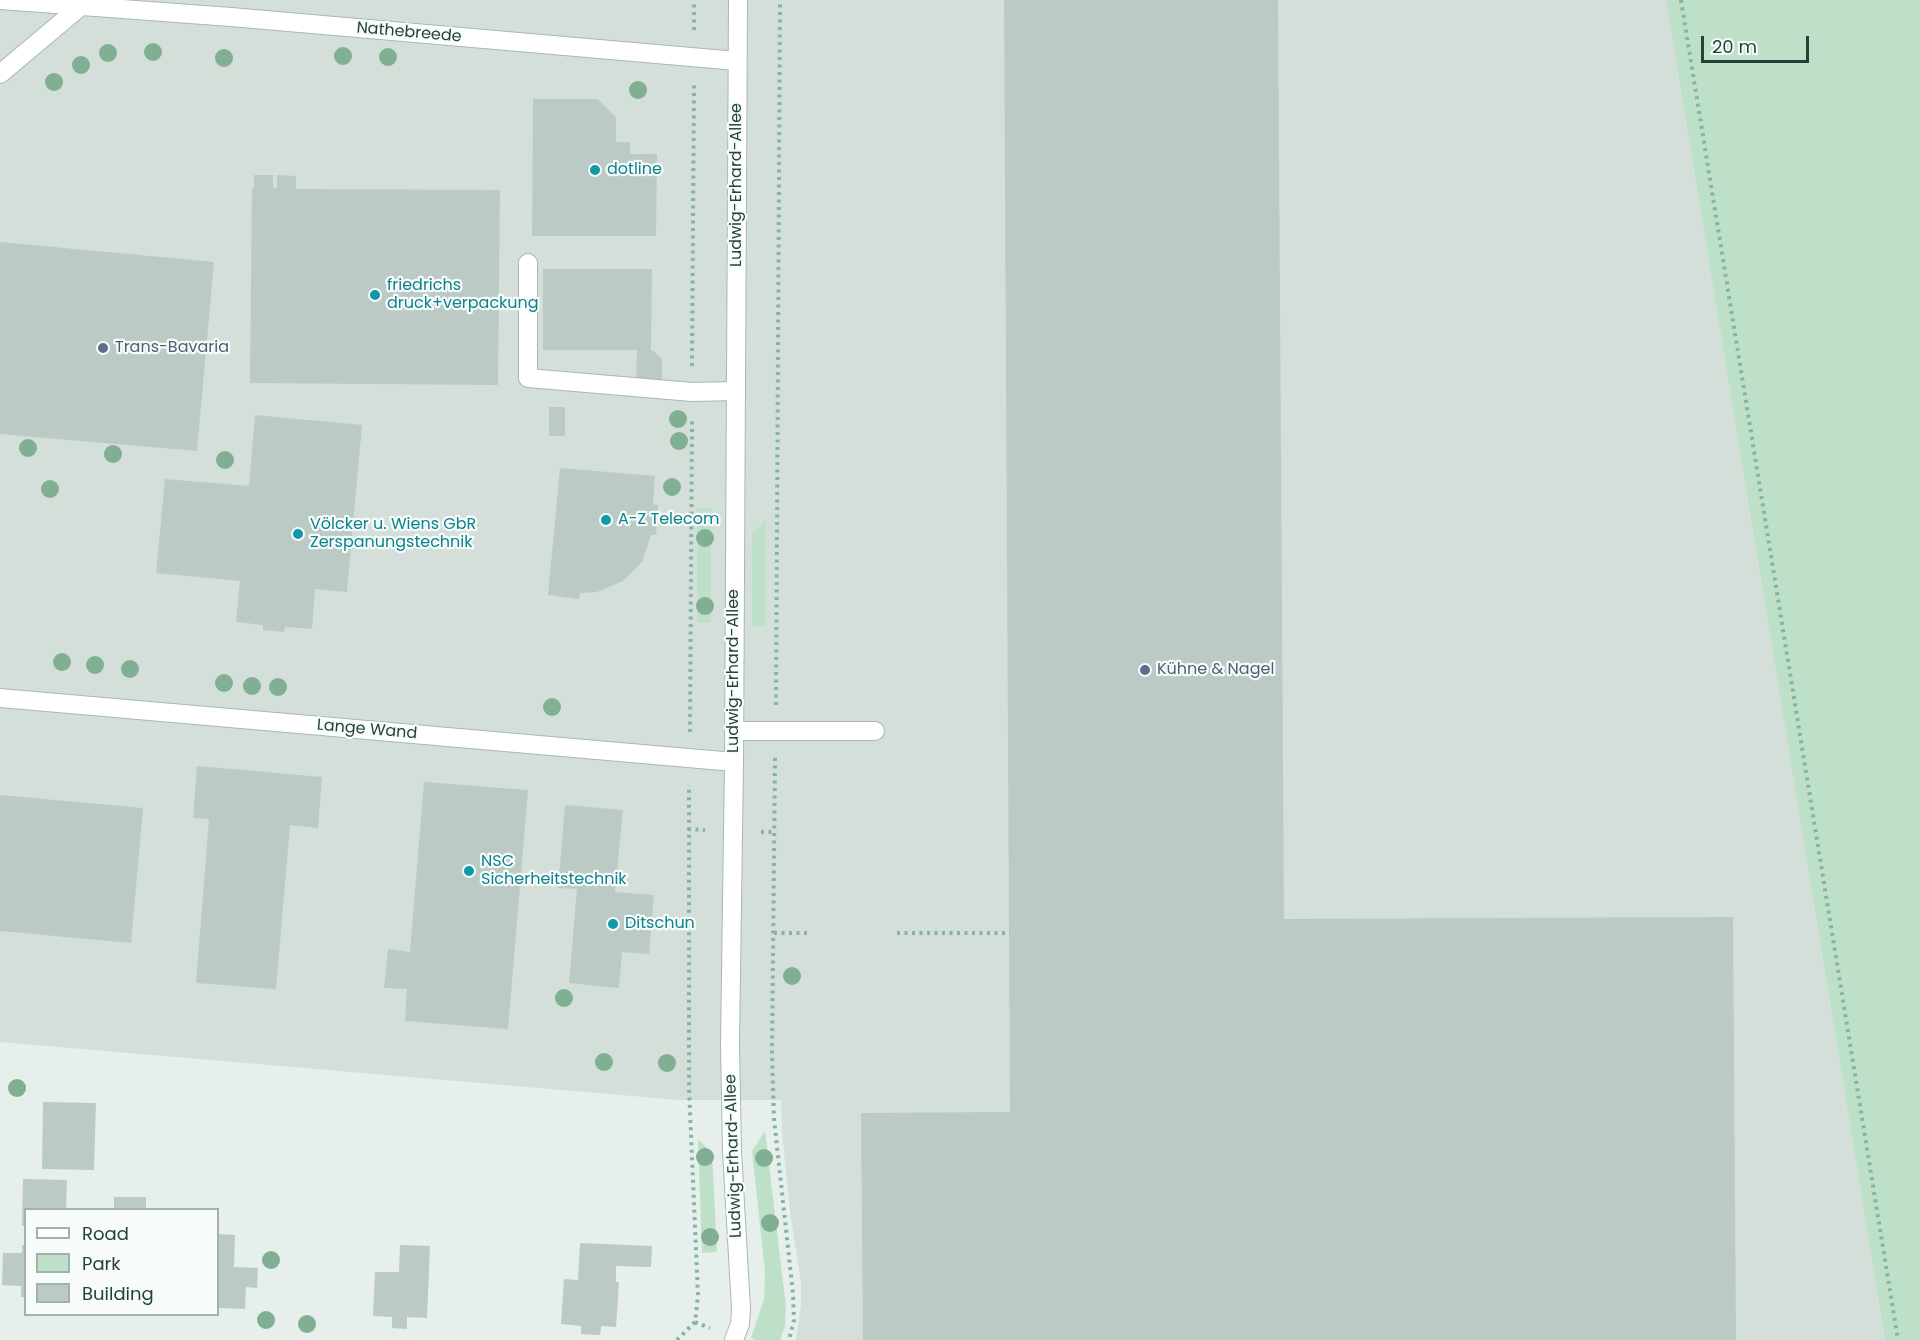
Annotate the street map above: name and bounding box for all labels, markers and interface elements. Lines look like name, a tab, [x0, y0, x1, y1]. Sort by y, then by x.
street label: Nathebreede	[356, 19, 462, 47]
scale bar	[1704, 24, 1812, 62]
text: 20 m	[1712, 34, 1757, 59]
street label: Ludwig-Erhard-Allee	[727, 103, 747, 267]
place label: dotline	[607, 160, 662, 180]
marker: dotline	[588, 163, 602, 177]
place label: friedrichs druck+verpackung	[387, 276, 539, 314]
marker: friedrichs druck+verpackung	[368, 288, 382, 302]
place label: Trans-Bavaria	[115, 338, 229, 358]
marker: Trans-Bavaria	[96, 341, 110, 355]
place label: A-Z Telecom	[618, 510, 719, 530]
marker: A-Z Telecom	[599, 513, 613, 527]
place label: Völcker u. Wiens GbR Zerspanungstechnik	[310, 515, 476, 553]
marker: Völcker u. Wiens GbR Zerspanungstechnik	[291, 527, 305, 541]
street label: Ludwig-Erhard-Allee	[724, 589, 744, 753]
place label: Kühne & Nagel	[1157, 660, 1274, 680]
marker: Kühne & Nagel	[1138, 663, 1152, 677]
street label: Lange Wand	[316, 716, 418, 744]
place label: NSC Sicherheitstechnik	[481, 852, 627, 890]
marker: NSC Sicherheitstechnik	[462, 864, 476, 878]
place label: Ditschun	[625, 914, 695, 934]
marker: Ditschun	[606, 917, 620, 931]
street label: Ludwig-Erhard-Allee	[722, 1074, 746, 1238]
legend	[24, 1208, 219, 1316]
text: Road	[82, 1221, 129, 1246]
text: Park	[82, 1251, 121, 1276]
text: Building	[82, 1281, 154, 1306]

